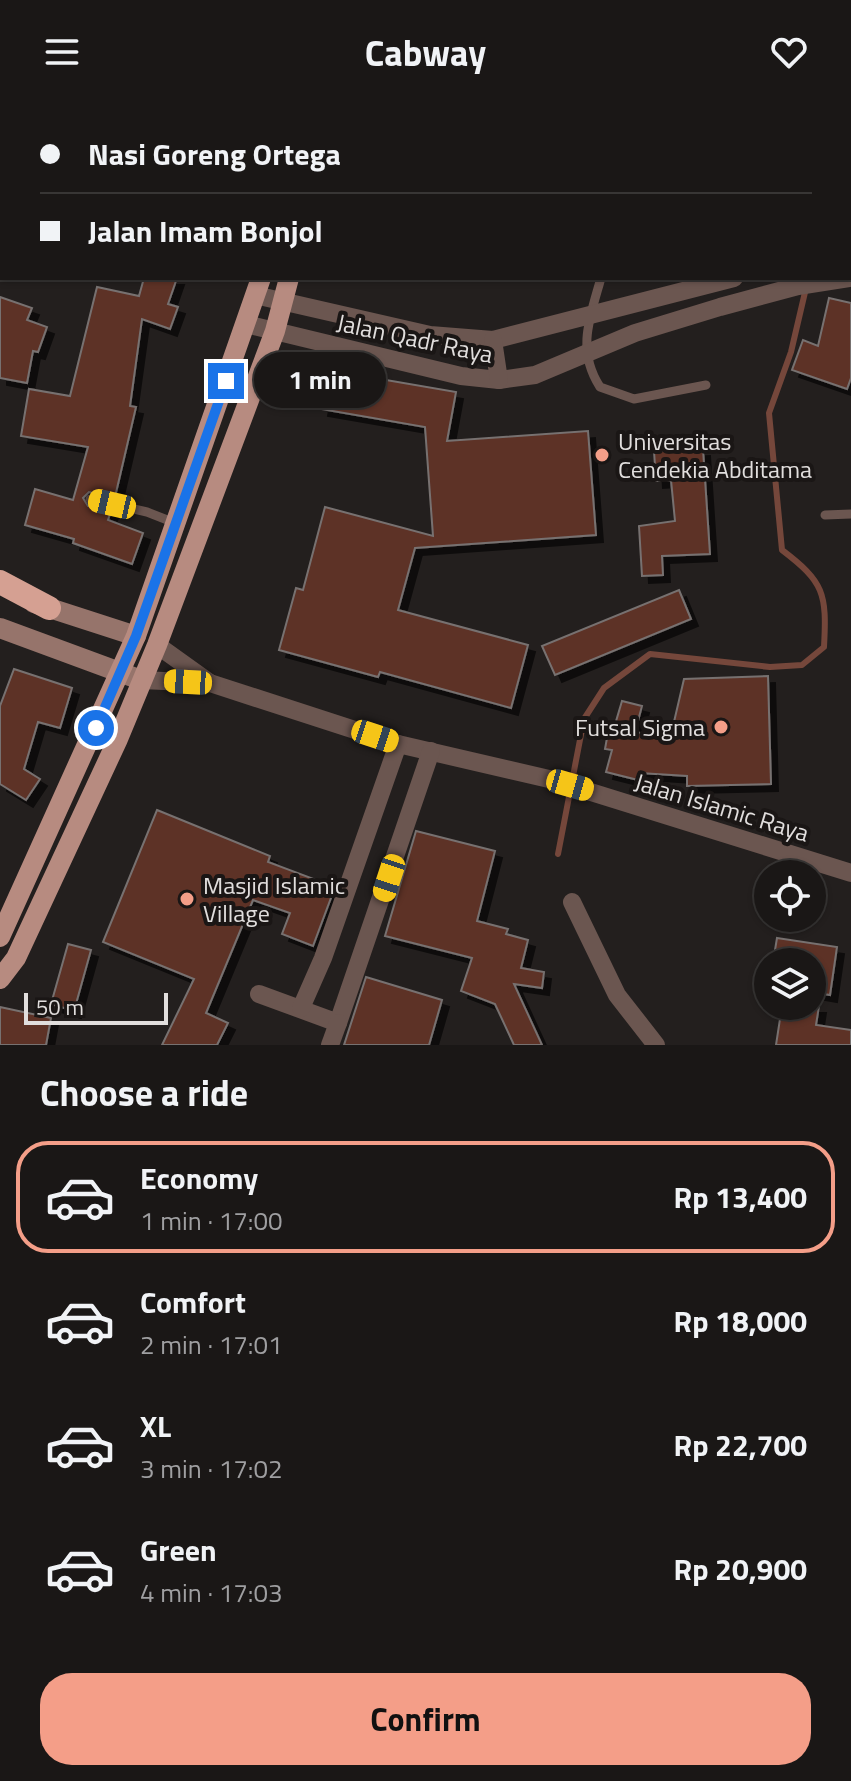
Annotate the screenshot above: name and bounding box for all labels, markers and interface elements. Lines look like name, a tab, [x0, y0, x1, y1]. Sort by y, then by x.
text: Cabway	[365, 25, 486, 80]
icon: menu	[40, 30, 84, 74]
icon: heart	[767, 30, 811, 74]
text: Nasi Goreng Ortega	[88, 131, 341, 177]
text: Jalan Imam Bonjol	[88, 208, 323, 254]
street label: Jalan Qadr Raya	[334, 304, 496, 372]
callout: 1 min	[254, 353, 386, 409]
text: 1 min	[288, 360, 352, 399]
route end	[208, 363, 244, 399]
place label: Universitas Cendekia Abditama	[618, 423, 812, 487]
marker: Universitas Cendekia Abditama	[593, 446, 611, 464]
car	[86, 487, 138, 521]
car	[163, 669, 213, 695]
place label: Futsal Sigma	[575, 709, 705, 745]
route start	[78, 710, 114, 746]
car	[348, 717, 402, 755]
marker: Futsal Sigma	[712, 718, 730, 736]
street label: Jalan Islamic Raya	[630, 763, 814, 851]
car	[544, 767, 596, 803]
car	[370, 851, 408, 905]
map controls	[754, 860, 826, 1020]
button: locate	[754, 860, 826, 932]
place label: Masjid Islamic Village	[203, 867, 345, 931]
marker: Masjid Islamic Village	[178, 890, 196, 908]
button: layers	[754, 948, 826, 1020]
scale bar	[24, 989, 168, 1025]
text: 50 m	[36, 990, 84, 1024]
text: Choose a ride	[40, 1065, 248, 1120]
text: Economy	[140, 1155, 258, 1201]
icon: car	[44, 1161, 116, 1233]
text: Rp 13,400	[674, 1174, 807, 1220]
text: 1 min · 17:00	[140, 1201, 283, 1240]
text: Comfort	[140, 1279, 246, 1325]
icon: car	[44, 1285, 116, 1357]
text: Rp 18,000	[674, 1298, 807, 1344]
text: 2 min · 17:01	[140, 1325, 283, 1364]
text: XL	[140, 1403, 171, 1449]
icon: car	[44, 1409, 116, 1481]
text: Rp 22,700	[674, 1422, 807, 1468]
text: 3 min · 17:02	[140, 1449, 283, 1488]
text: Green	[140, 1527, 217, 1573]
icon: car	[44, 1533, 116, 1605]
text: Rp 20,900	[674, 1546, 807, 1592]
text: 4 min · 17:03	[140, 1573, 283, 1612]
button: Confirm	[40, 1673, 811, 1765]

